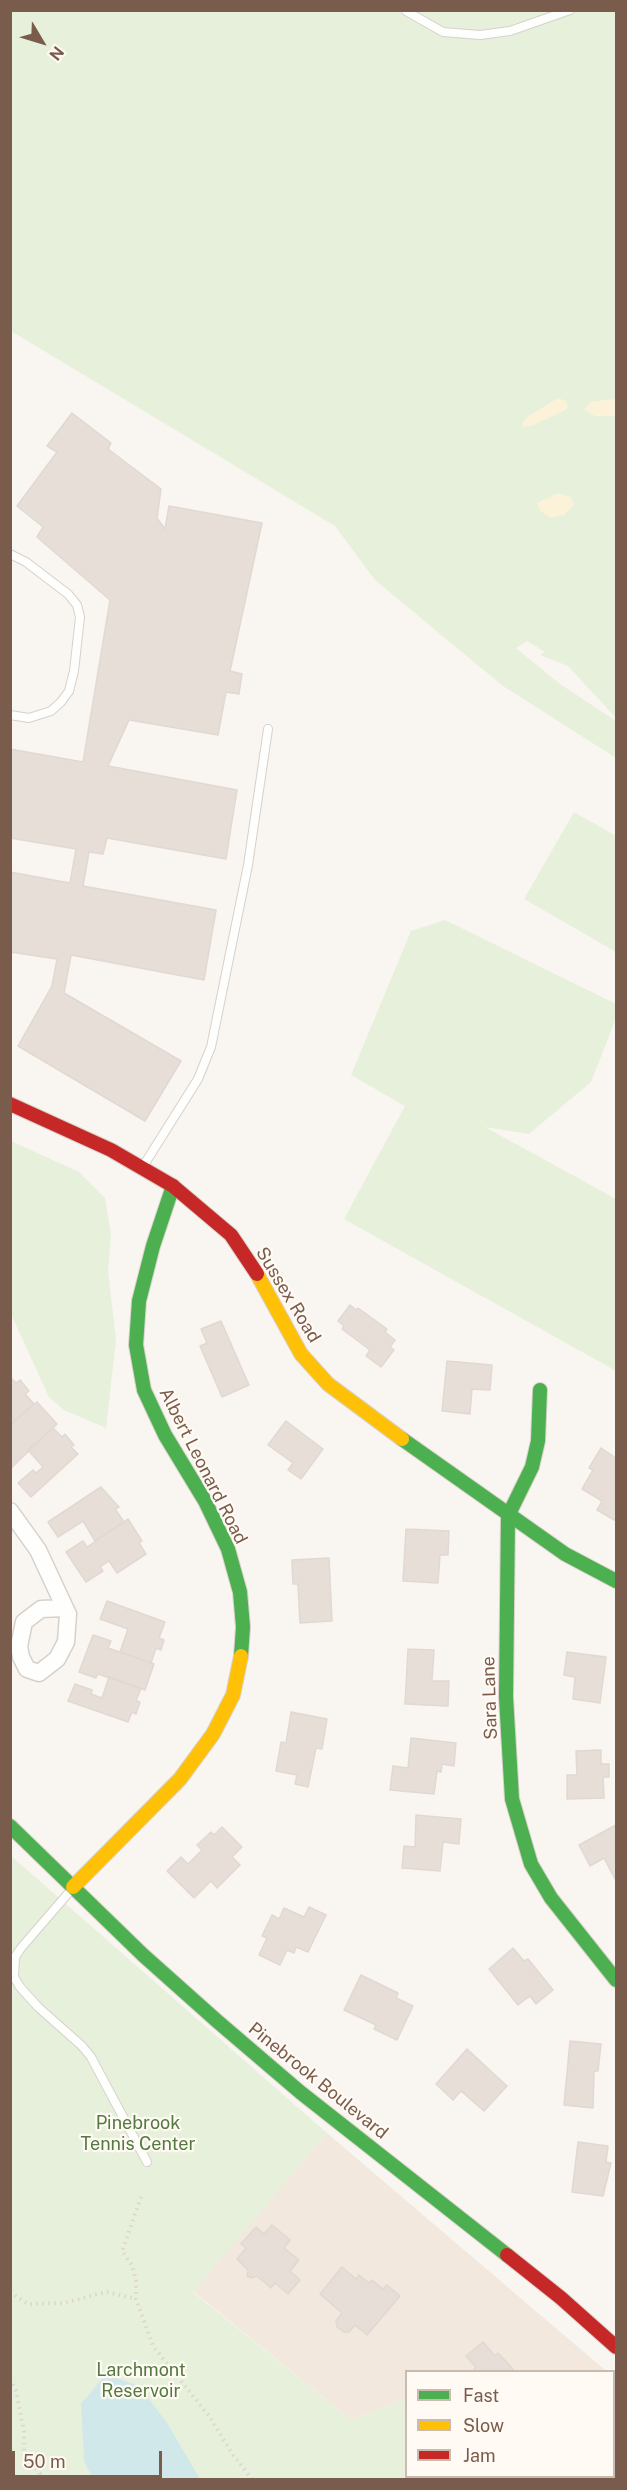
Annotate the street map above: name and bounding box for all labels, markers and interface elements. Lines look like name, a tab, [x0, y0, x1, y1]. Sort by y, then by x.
north arrow	[12, 12, 72, 72]
text: N	[45, 43, 68, 64]
street label: Sussex Road	[251, 1243, 325, 1347]
street label: Albert Leonard Road	[154, 1384, 252, 1548]
street label: Sara Lane	[478, 1656, 502, 1740]
street label: Pinebrook Boulevard	[244, 2018, 392, 2144]
park label: Pinebrook Tennis Center	[81, 2112, 195, 2154]
park label: Larchmont Reservoir	[96, 2359, 186, 2402]
legend	[405, 2370, 615, 2478]
text: Fast	[463, 2385, 499, 2406]
text: Slow	[463, 2415, 504, 2436]
scale bar	[15, 2439, 165, 2477]
text: Jam	[463, 2445, 496, 2466]
text: 50 m	[23, 2451, 66, 2472]

